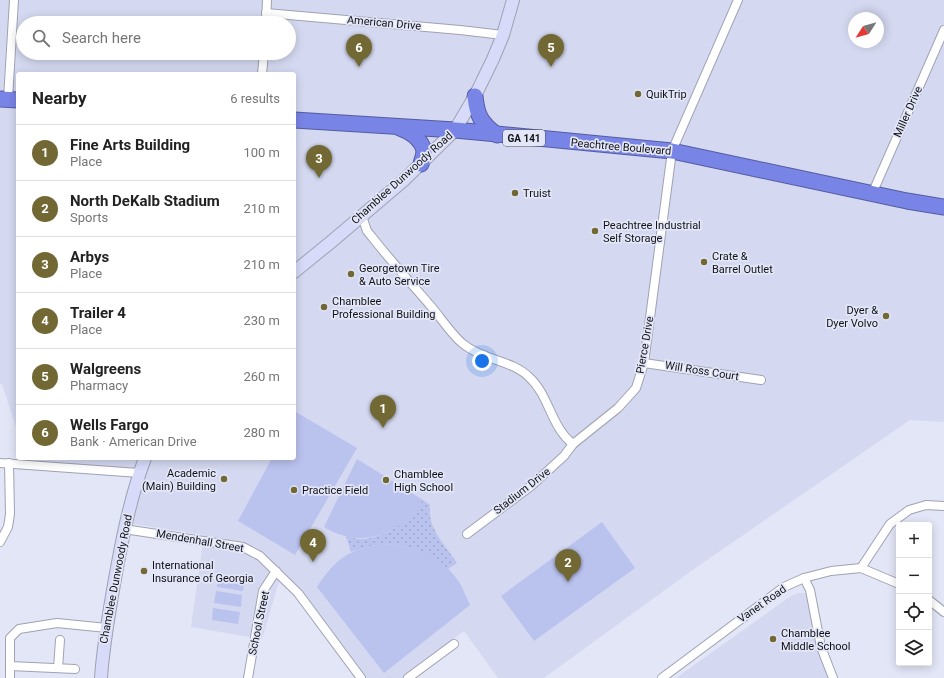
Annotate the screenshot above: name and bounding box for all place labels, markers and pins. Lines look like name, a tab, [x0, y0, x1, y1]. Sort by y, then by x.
pin: 6	[346, 34, 372, 67]
pin: 5	[538, 34, 564, 67]
place label: QuikTrip	[646, 88, 687, 101]
marker: QuikTrip	[633, 89, 643, 99]
pin: 3	[306, 145, 332, 178]
place label: Truist	[523, 187, 551, 200]
marker: Truist	[510, 188, 520, 198]
place label: Peachtree Industrial Self Storage	[603, 219, 701, 245]
marker: Peachtree Industrial Self Storage	[590, 226, 600, 236]
place label: Crate & Barrel Outlet	[712, 250, 773, 276]
marker: Crate & Barrel Outlet	[699, 257, 709, 267]
place label: Georgetown Tire & Auto Service	[359, 262, 440, 288]
marker: Georgetown Tire & Auto Service	[346, 269, 356, 279]
place label: Chamblee Professional Building	[332, 295, 436, 321]
marker: Chamblee Professional Building	[319, 302, 329, 312]
place label: Dyer & Dyer Volvo	[826, 304, 878, 330]
marker: Dyer & Dyer Volvo	[881, 311, 891, 321]
pin: 1	[370, 395, 396, 428]
place label: Academic (Main) Building	[142, 467, 216, 493]
place label: Chamblee High School	[394, 468, 453, 494]
marker: Academic (Main) Building	[219, 474, 229, 484]
marker: Chamblee High School	[381, 475, 391, 485]
place label: Practice Field	[302, 484, 368, 497]
marker: Practice Field	[289, 485, 299, 495]
pin: 4	[300, 529, 326, 562]
pin: 2	[555, 549, 581, 582]
place label: International Insurance of Georgia	[152, 559, 254, 585]
marker: International Insurance of Georgia	[139, 566, 149, 576]
place label: Chamblee Middle School	[781, 627, 851, 653]
marker: Chamblee Middle School	[768, 634, 778, 644]

